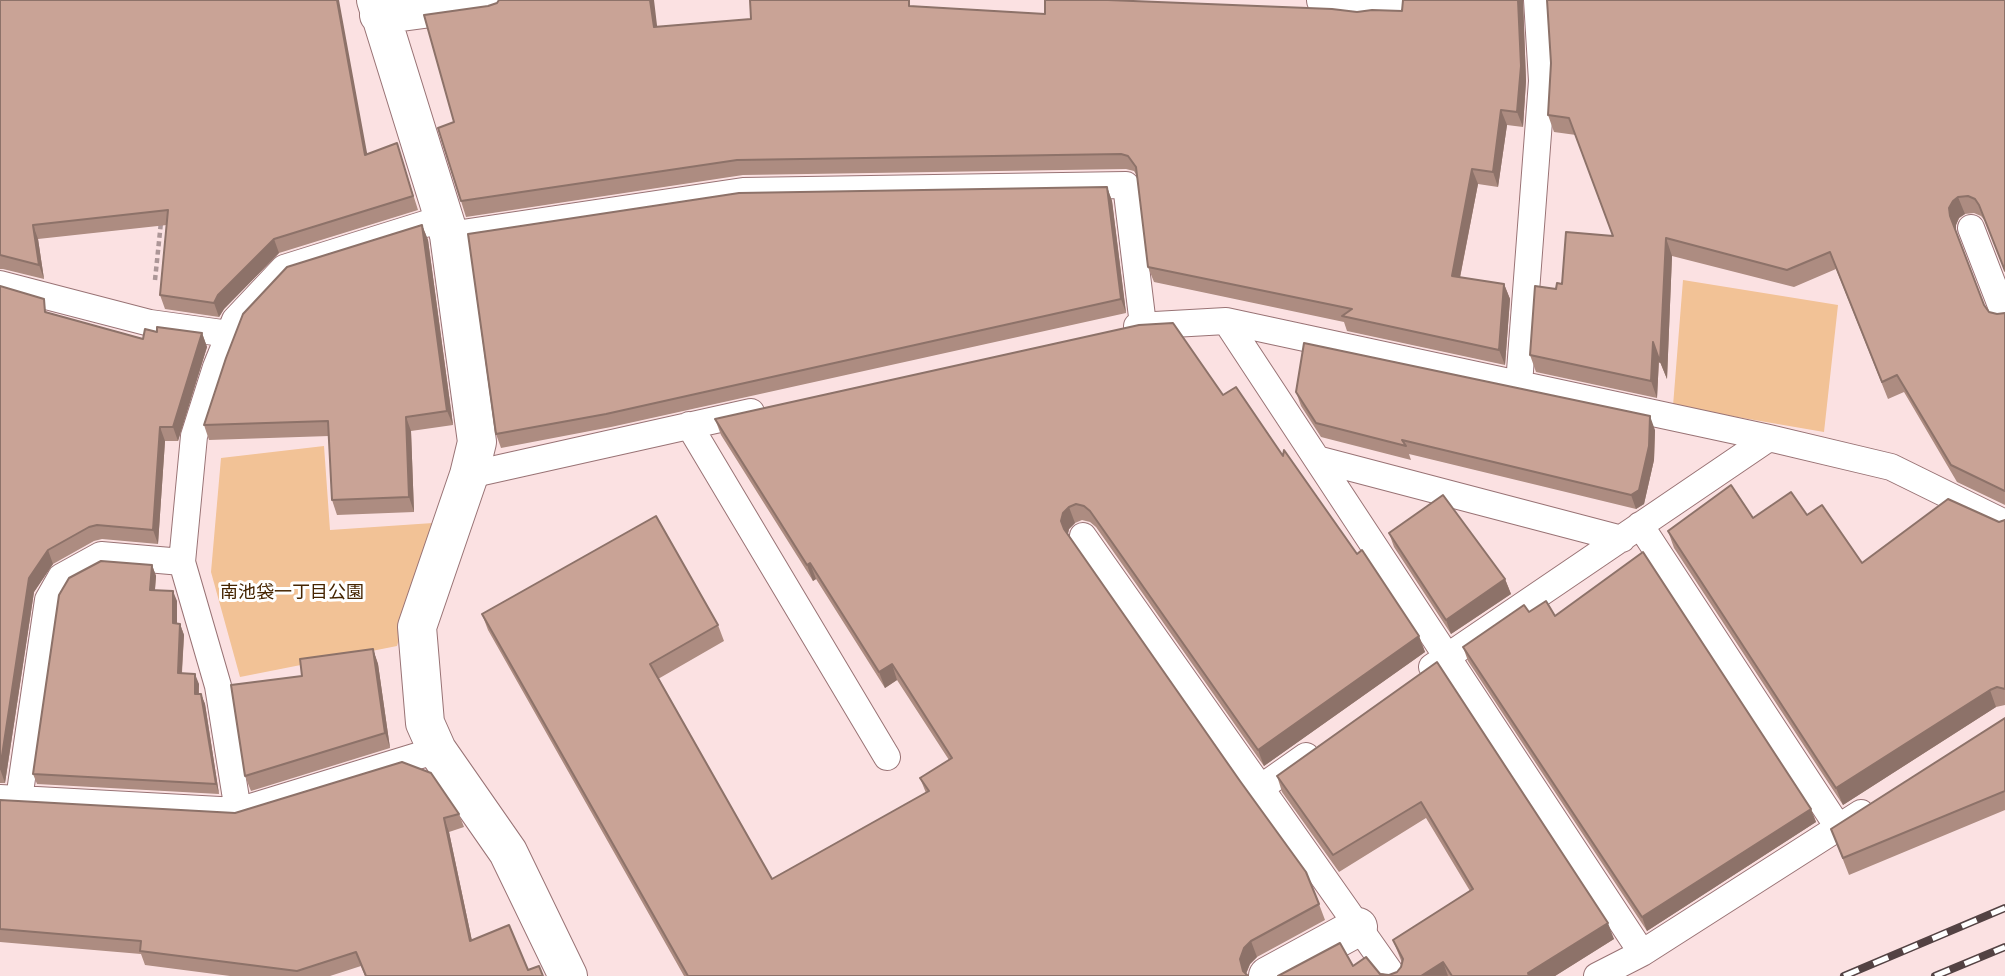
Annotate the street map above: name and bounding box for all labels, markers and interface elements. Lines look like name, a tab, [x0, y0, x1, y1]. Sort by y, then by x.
park label: 南池袋一丁目公園	[220, 582, 364, 604]

